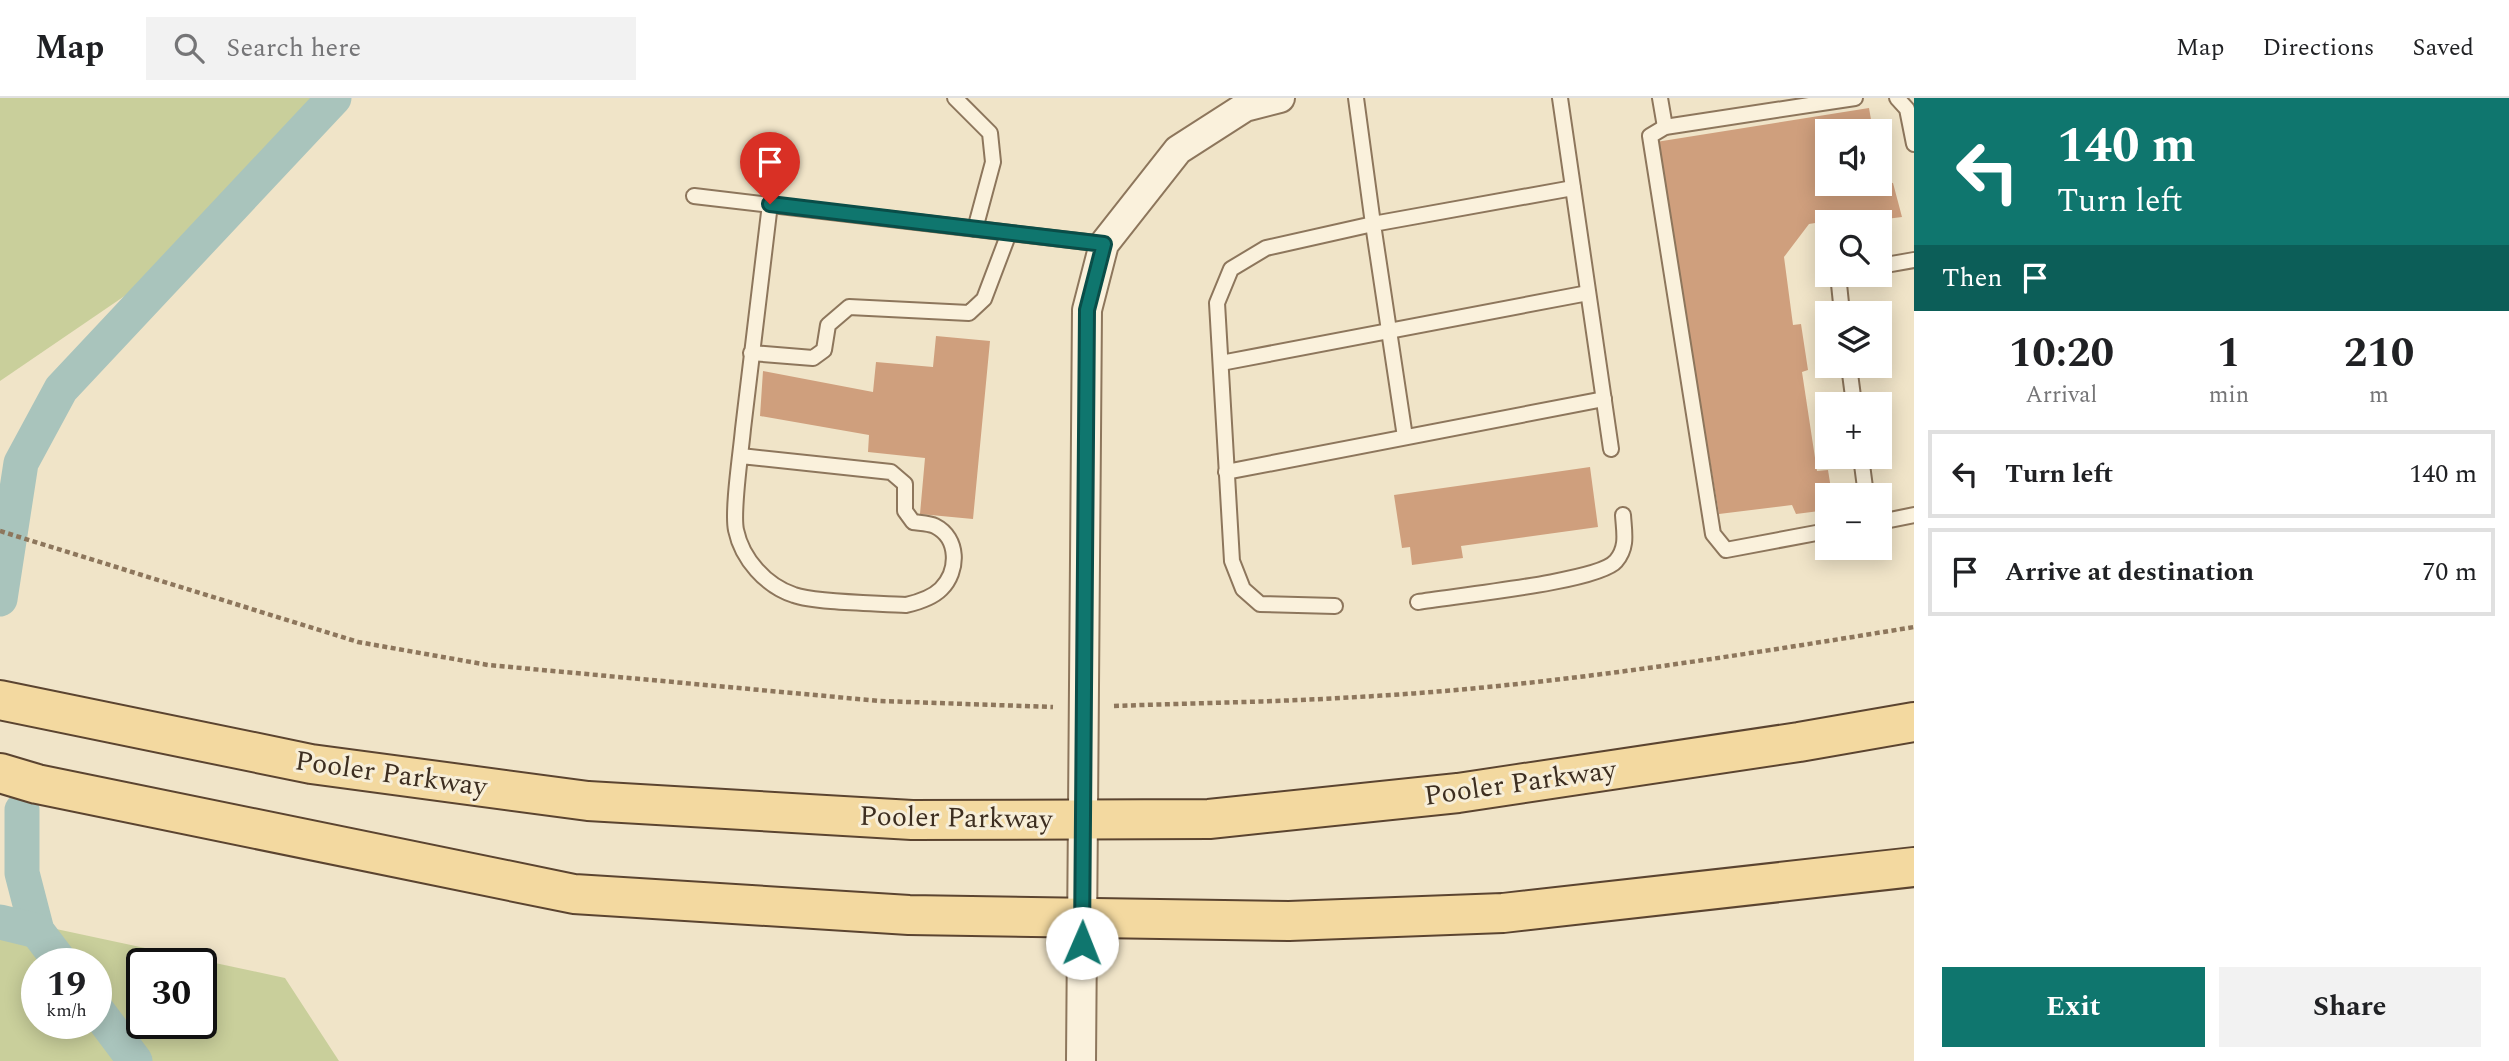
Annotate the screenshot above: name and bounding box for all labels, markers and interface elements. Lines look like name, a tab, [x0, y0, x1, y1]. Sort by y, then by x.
search box	[146, 17, 636, 80]
text: Map	[35, 23, 104, 73]
text: Search here	[226, 28, 361, 68]
icon: search	[170, 29, 208, 67]
text: Map	[2176, 30, 2224, 66]
text: Directions	[2262, 30, 2374, 66]
text: Saved	[2412, 30, 2474, 66]
text: 140 m	[2057, 109, 2196, 184]
map controls	[1815, 119, 1892, 560]
button: sound	[1815, 119, 1892, 196]
icon: left	[1942, 126, 2033, 217]
pin	[740, 132, 800, 204]
icon: arrive	[751, 143, 789, 181]
text: Turn left	[2057, 177, 2183, 226]
button: search	[1815, 210, 1892, 287]
text: Then	[1942, 258, 2002, 298]
icon: arrive	[2016, 259, 2054, 297]
button: layers	[1815, 301, 1892, 378]
text: 10:20	[2009, 322, 2114, 385]
text: 1	[2217, 322, 2241, 385]
text: 210	[2344, 322, 2414, 385]
text: Arrival	[2026, 378, 2097, 413]
text: min	[2209, 378, 2249, 413]
text: m	[2369, 378, 2389, 413]
button: +	[1815, 392, 1892, 469]
text: Turn left	[2005, 454, 2113, 494]
text: 140 m	[2409, 454, 2477, 494]
icon: left	[1946, 455, 1984, 493]
button: −	[1815, 483, 1892, 560]
text: Arrive at destination	[2005, 552, 2254, 592]
text: 70 m	[2422, 552, 2477, 592]
icon: arrive	[1946, 553, 1984, 591]
street label: Pooler Parkway	[292, 739, 491, 809]
street label: Pooler Parkway	[1421, 748, 1620, 818]
street label: Pooler Parkway	[859, 795, 1055, 841]
position arrow	[1045, 906, 1119, 980]
speed limit sign: 30	[126, 948, 217, 1039]
text: 19	[47, 958, 86, 1011]
button: Exit	[1942, 967, 2205, 1047]
button: Share	[2219, 967, 2481, 1047]
text: km/h	[46, 997, 87, 1024]

